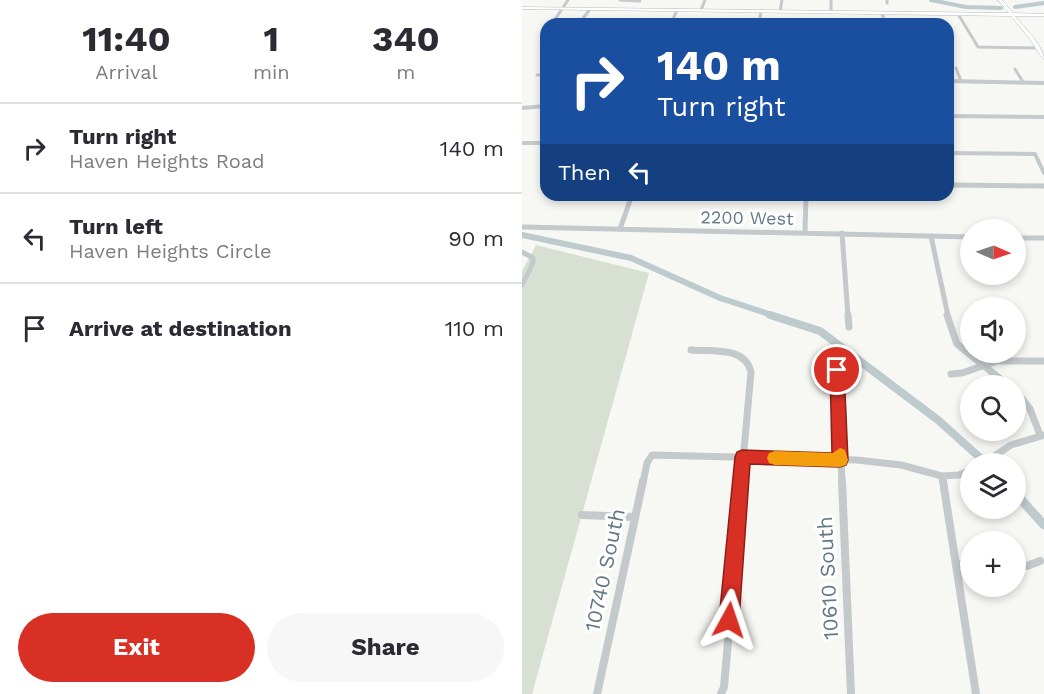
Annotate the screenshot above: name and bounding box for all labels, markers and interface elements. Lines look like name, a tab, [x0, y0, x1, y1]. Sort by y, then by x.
text: 11:40	[82, 18, 171, 60]
text: 1	[264, 18, 279, 60]
text: 340	[372, 18, 440, 60]
text: 140 m	[657, 41, 781, 90]
icon: right	[558, 42, 636, 120]
text: Arrival	[95, 60, 158, 84]
text: min	[253, 60, 290, 84]
text: m	[396, 60, 415, 84]
text: Turn right	[657, 91, 786, 123]
text: Turn right	[69, 124, 176, 149]
icon: right	[18, 132, 51, 165]
text: 140 m	[440, 136, 504, 161]
text: Haven Heights Road	[69, 149, 265, 173]
icon: left	[623, 156, 656, 189]
text: Then	[558, 160, 611, 185]
street label: 2200 West	[700, 206, 794, 229]
text: Turn left	[69, 214, 163, 239]
north arrow	[960, 219, 1026, 285]
map controls	[960, 219, 1026, 597]
icon: left	[18, 222, 51, 255]
text: 90 m	[448, 226, 504, 251]
text: Haven Heights Circle	[69, 239, 271, 263]
button: sound	[960, 297, 1026, 363]
icon: arrive	[18, 312, 51, 345]
text: Arrive at destination	[69, 316, 292, 341]
text: 110 m	[445, 316, 504, 341]
pin	[811, 344, 862, 395]
icon: arrive	[820, 353, 853, 386]
button: search	[960, 375, 1026, 441]
button: layers	[960, 453, 1026, 519]
street label: 10740 South	[579, 506, 630, 634]
street label: 10610 South	[812, 516, 843, 640]
button: +	[960, 531, 1026, 597]
position arrow	[697, 588, 761, 652]
button: Exit	[18, 613, 255, 682]
button: Share	[267, 613, 504, 682]

